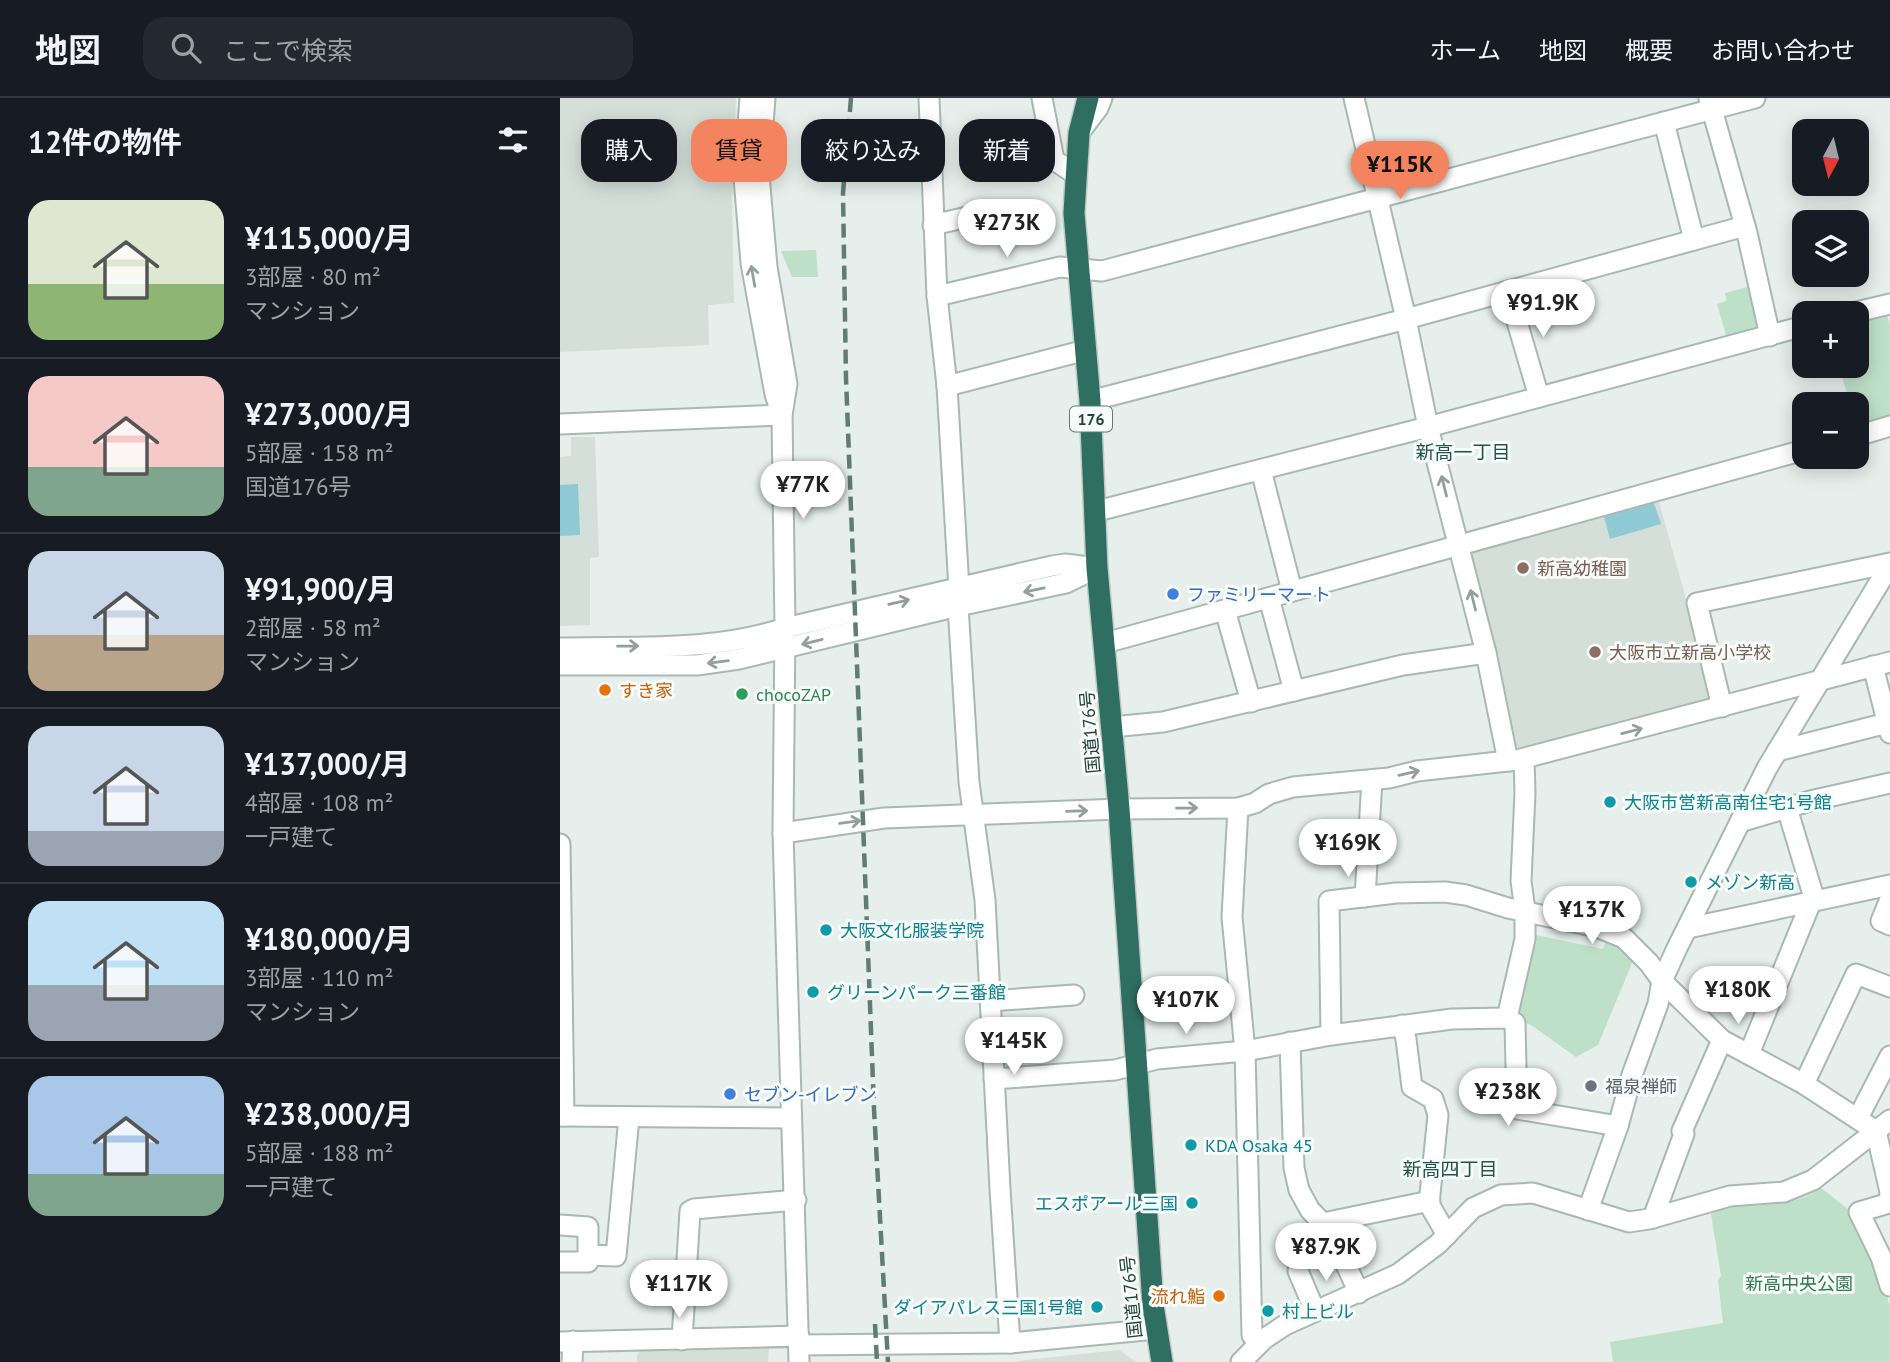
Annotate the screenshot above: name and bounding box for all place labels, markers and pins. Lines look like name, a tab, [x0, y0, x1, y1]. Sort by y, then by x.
pin: ¥115K	[1351, 141, 1449, 201]
pin: ¥273K	[958, 200, 1056, 259]
pin: ¥91.9K	[1486, 280, 1600, 339]
pin: ¥77K	[762, 462, 844, 521]
place label: 新高幼稚園	[1537, 557, 1627, 580]
marker: 新高幼稚園	[1515, 560, 1531, 576]
place label: ファミリーマート	[1187, 583, 1331, 606]
marker: ファミリーマート	[1165, 586, 1181, 602]
place label: 大阪市立新高小学校	[1609, 641, 1771, 664]
marker: 大阪市立新高小学校	[1587, 644, 1603, 660]
place label: すき家	[619, 679, 673, 702]
marker: すき家	[597, 682, 613, 698]
place label: chocoZAP	[756, 683, 831, 706]
marker: chocoZAP	[734, 686, 750, 702]
place label: 大阪市営新高南住宅1号館	[1624, 791, 1832, 814]
marker: 大阪市営新高南住宅1号館	[1602, 794, 1618, 810]
pin: ¥169K	[1299, 820, 1397, 879]
place label: メゾン新高	[1705, 871, 1795, 894]
marker: メゾン新高	[1683, 874, 1699, 890]
pin: ¥137K	[1543, 886, 1641, 946]
place label: 大阪文化服装学院	[840, 919, 984, 942]
marker: 大阪文化服装学院	[818, 922, 834, 938]
pin: ¥180K	[1689, 967, 1787, 1026]
pin: ¥107K	[1137, 976, 1235, 1036]
place label: グリーンパーク三番館	[827, 981, 1006, 1004]
marker: グリーンパーク三番館	[805, 984, 821, 1000]
pin: ¥145K	[965, 1018, 1063, 1077]
pin: ¥238K	[1459, 1068, 1557, 1128]
place label: 福泉禅師	[1605, 1075, 1677, 1098]
marker: 福泉禅師	[1583, 1078, 1599, 1094]
place label: セブン-イレブン	[744, 1083, 876, 1106]
marker: セブン-イレブン	[722, 1086, 738, 1102]
place label: KDA Osaka 45	[1205, 1134, 1313, 1157]
marker: KDA Osaka 45	[1183, 1137, 1199, 1153]
place label: エスポアール三国	[1035, 1192, 1178, 1215]
marker: エスポアール三国	[1184, 1195, 1200, 1211]
pin: ¥87.9K	[1269, 1224, 1383, 1283]
pin: ¥117K	[630, 1260, 728, 1320]
place label: 流れ鮨	[1151, 1285, 1205, 1308]
marker: 流れ鮨	[1211, 1288, 1227, 1304]
place label: ダイアパレス三国1号館	[894, 1296, 1083, 1319]
marker: ダイアパレス三国1号館	[1089, 1299, 1105, 1315]
place label: 村上ビル	[1282, 1300, 1354, 1323]
marker: 村上ビル	[1260, 1303, 1276, 1319]

